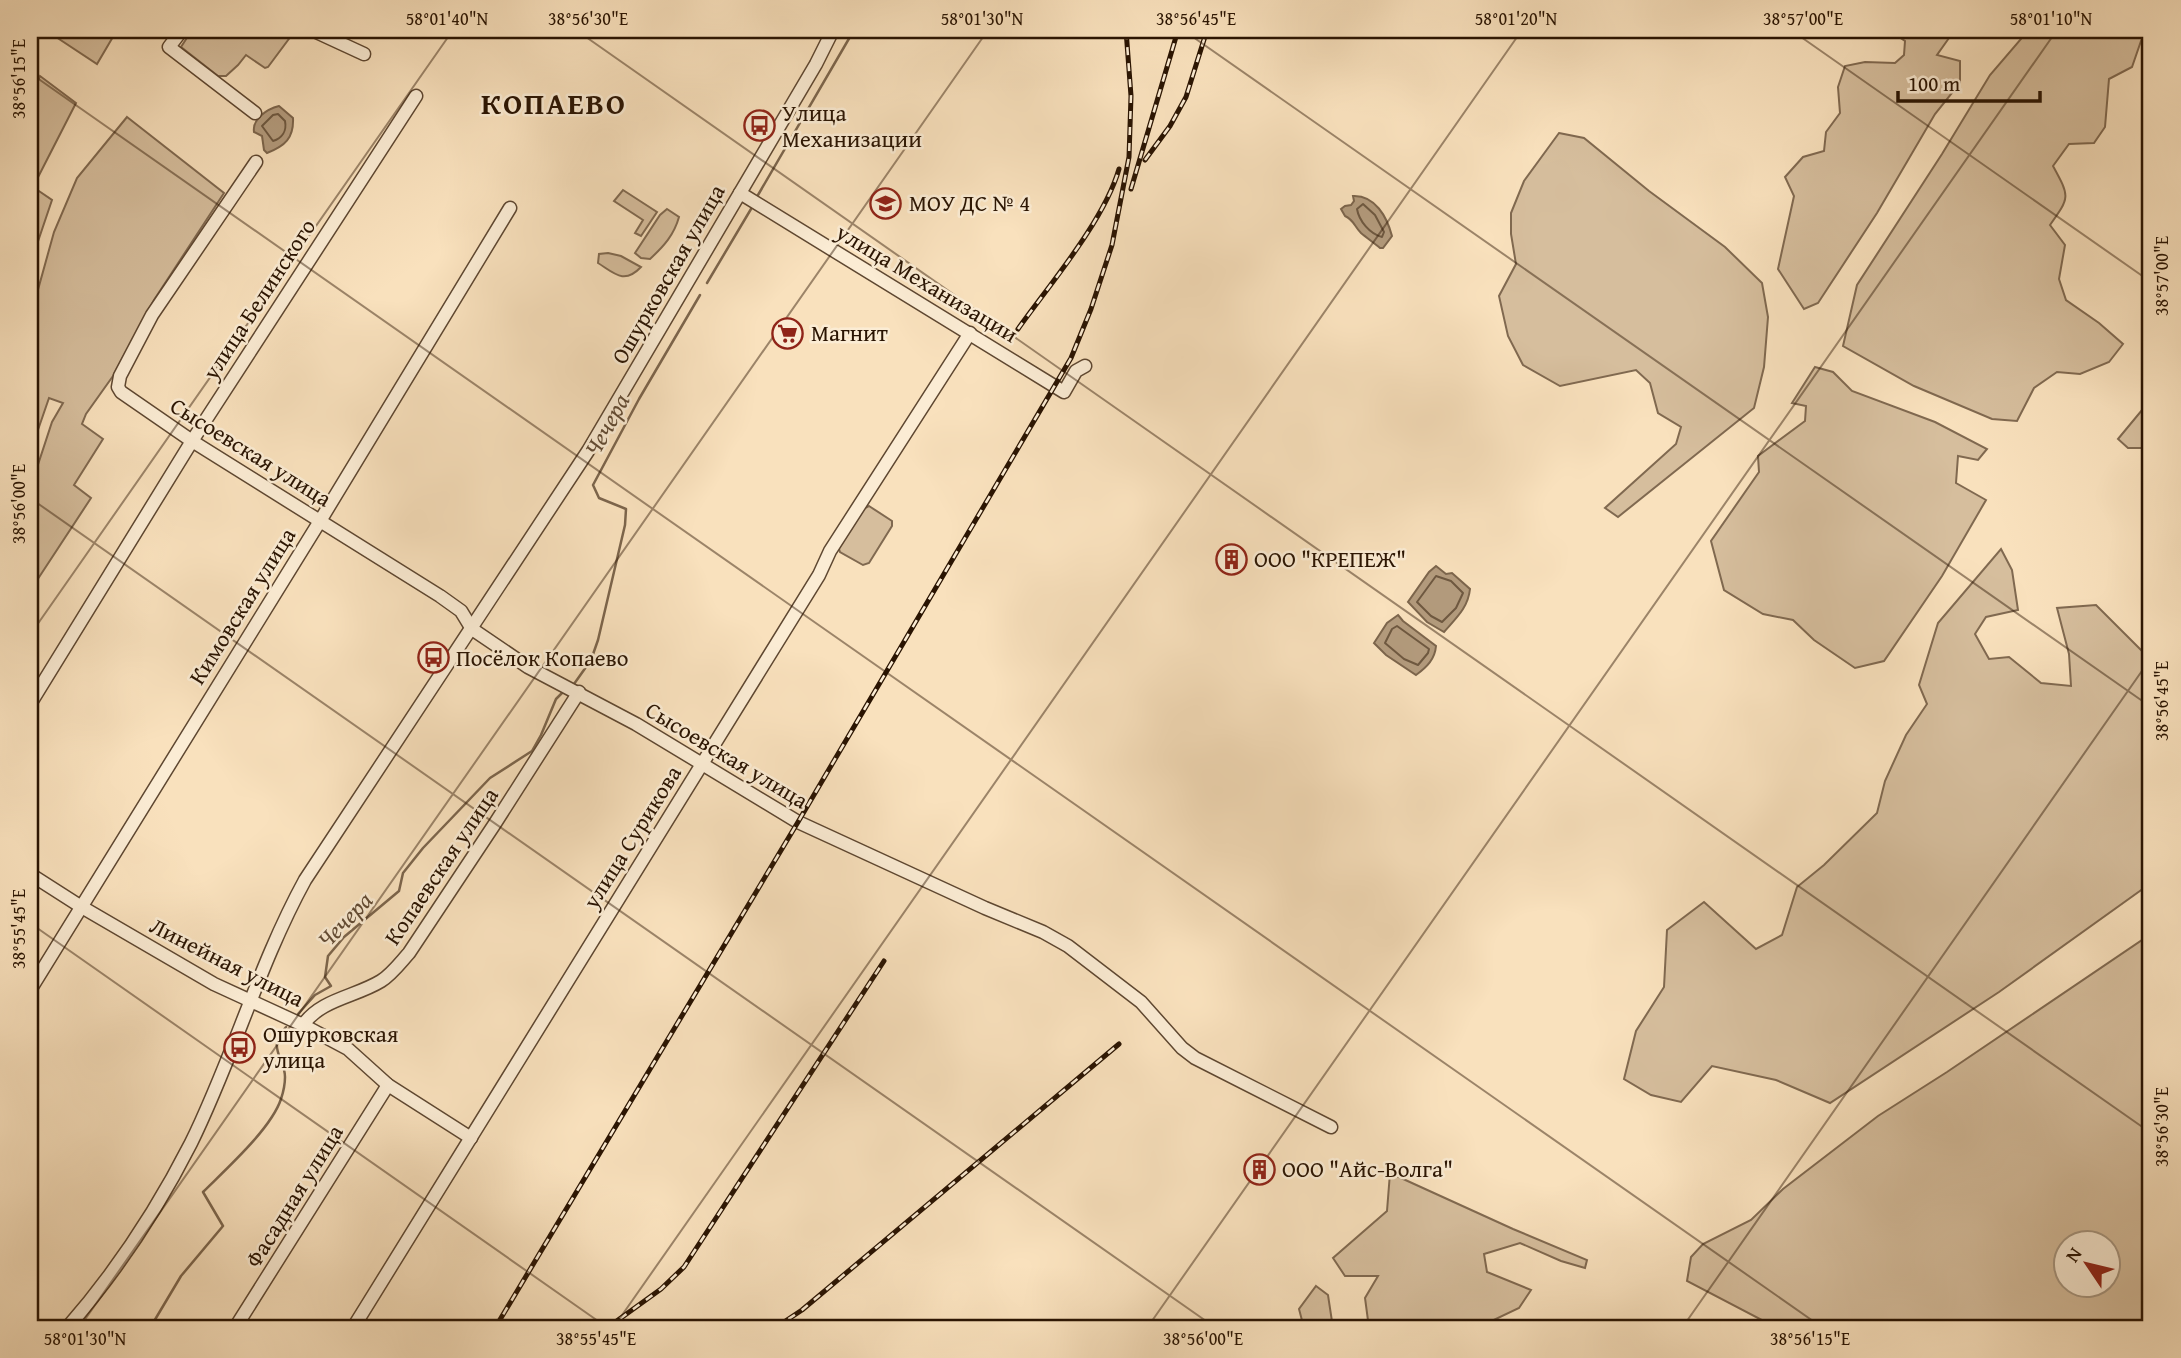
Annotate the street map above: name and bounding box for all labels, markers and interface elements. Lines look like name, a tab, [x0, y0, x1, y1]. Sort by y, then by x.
text: 58°01'40"N	[406, 5, 489, 32]
text: 38°56'30"E	[548, 5, 628, 32]
text: 58°01'30"N	[941, 5, 1024, 32]
text: 38°56'45"E	[1156, 5, 1236, 32]
text: 58°01'20"N	[1475, 5, 1558, 32]
text: 38°57'00"E	[1763, 5, 1843, 32]
text: 58°01'10"N	[2010, 5, 2093, 32]
text: 38°56'15"E	[5, 39, 32, 119]
scale bar	[1898, 60, 2039, 104]
text: 100 m	[1908, 68, 1960, 99]
district label: КОПАЕВО	[481, 81, 627, 125]
place label: Улица Механизации	[782, 96, 922, 155]
bus stop icon: Улица Механизации	[742, 109, 776, 143]
street label: Ошурковская улица	[603, 178, 732, 370]
school or university icon: МОУ ДС № 4	[869, 186, 903, 220]
place label: МОУ ДС № 4	[909, 186, 1030, 219]
street label: улица Белинского	[194, 212, 323, 387]
street label: улица Механизации	[829, 215, 1025, 350]
text: 38°57'00"E	[2148, 236, 2175, 316]
supermarket icon: Магнит	[771, 316, 805, 350]
place label: Магнит	[811, 316, 888, 349]
water label: Чечера	[575, 387, 638, 462]
street label: Сысоевская улица	[164, 389, 338, 514]
text: 38°56'00"E	[5, 464, 32, 544]
street label: Кимовская улица	[180, 521, 303, 690]
building icon: ООО "КРЕПЕЖ"	[1214, 542, 1248, 576]
place label: ООО "КРЕПЕЖ"	[1254, 542, 1406, 575]
bus stop icon: Посёлок Копаево	[416, 641, 450, 675]
place label: Посёлок Копаево	[456, 641, 629, 674]
text: 38°56'45"E	[2148, 661, 2175, 741]
street label: Сысоевская улица	[640, 693, 815, 816]
street label: улица Сурикова	[574, 759, 689, 916]
street label: Копаевская улица	[376, 780, 506, 951]
water label: Чечера	[309, 883, 380, 956]
text: 38°55'45"E	[5, 889, 32, 969]
street label: Линейная улица	[144, 908, 310, 1015]
place label: Ошурковская улица	[262, 1017, 399, 1076]
bus stop icon: Ошурковская улица	[223, 1030, 257, 1064]
text: 38°56'30"E	[2148, 1087, 2175, 1167]
street label: Фасадная улица	[236, 1118, 351, 1273]
building icon: ООО "Айс-Волга"	[1242, 1152, 1276, 1186]
place label: ООО "Айс-Волга"	[1282, 1152, 1453, 1185]
north arrow	[2052, 1228, 2122, 1298]
text: N	[2058, 1241, 2088, 1267]
text: 58°01'30"N	[44, 1325, 127, 1352]
text: 38°55'45"E	[556, 1325, 636, 1352]
text: 38°56'00"E	[1163, 1325, 1243, 1352]
text: 38°56'15"E	[1770, 1325, 1850, 1352]

